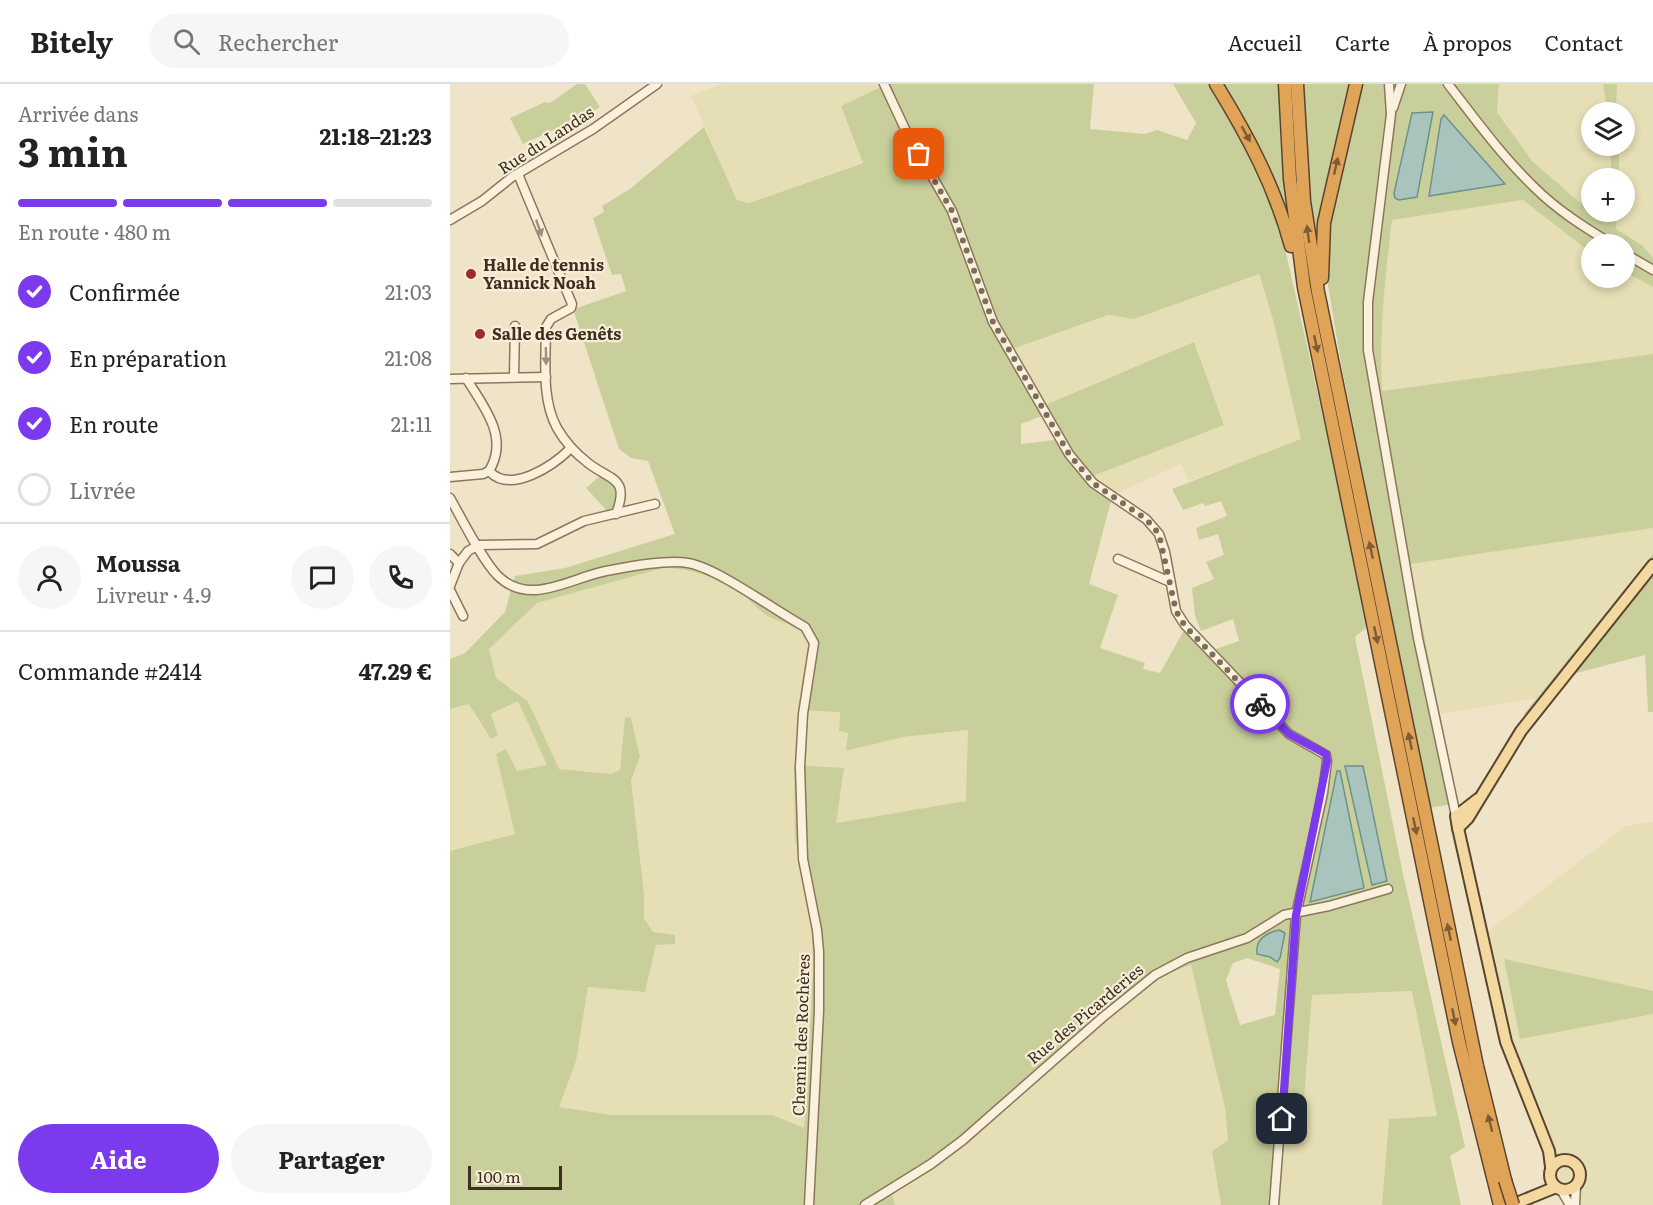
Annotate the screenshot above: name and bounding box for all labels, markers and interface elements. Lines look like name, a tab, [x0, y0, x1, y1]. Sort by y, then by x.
search box	[149, 14, 569, 68]
text: Bitely	[30, 20, 113, 62]
icon: search	[170, 25, 203, 58]
text: Rechercher	[218, 25, 338, 58]
text: Accueil	[1228, 26, 1302, 57]
text: Carte	[1335, 26, 1390, 57]
text: À propos	[1423, 26, 1512, 57]
text: Contact	[1545, 26, 1623, 57]
text: Arrivée dans	[18, 98, 138, 128]
street label: Rue du Landas	[493, 99, 598, 179]
map controls	[1581, 102, 1635, 288]
button: layers	[1581, 102, 1635, 156]
text: 21:18–21:23	[320, 119, 432, 152]
text: 3 min	[18, 121, 128, 179]
one-way arrow	[1241, 126, 1251, 143]
pin	[893, 128, 944, 179]
icon: bag	[902, 137, 935, 170]
one-way arrow	[1331, 157, 1341, 176]
button: +	[1581, 168, 1635, 222]
text: En route · 480 m	[18, 216, 171, 246]
one-way arrow	[535, 219, 544, 237]
one-way arrow	[1304, 224, 1313, 243]
button: −	[1581, 234, 1635, 288]
place label: Halle de tennis Yannick Noah	[483, 252, 604, 294]
marker: Halle de tennis Yannick Noah	[464, 267, 478, 281]
icon: check	[18, 275, 51, 308]
text: Confirmée	[69, 275, 180, 308]
text: 21:03	[385, 276, 432, 306]
place label: Salle des Genêts	[492, 321, 621, 345]
marker: Salle des Genêts	[473, 327, 487, 341]
one-way arrow	[1312, 335, 1321, 354]
icon: check	[18, 341, 51, 374]
text: En préparation	[69, 341, 227, 374]
text: 21:08	[384, 342, 432, 372]
one-way arrow	[541, 347, 551, 366]
icon: check	[18, 407, 51, 440]
text: En route	[69, 407, 158, 440]
text: 21:11	[391, 408, 432, 438]
text: Livrée	[69, 473, 136, 506]
one-way arrow	[1366, 541, 1375, 560]
button: person	[18, 546, 81, 609]
text: Moussa	[96, 546, 181, 579]
button: chat	[291, 546, 354, 609]
button: phone	[369, 546, 432, 609]
text: Livreur · 4.9	[96, 579, 211, 609]
one-way arrow	[1372, 625, 1381, 644]
text: Commande #2414	[18, 654, 202, 687]
text: 47.29 €	[358, 654, 432, 687]
courier	[1230, 674, 1290, 734]
icon: bike	[1244, 688, 1277, 721]
one-way arrow	[1405, 732, 1414, 751]
one-way arrow	[1411, 816, 1420, 835]
one-way arrow	[1444, 923, 1453, 942]
street label: Chemin des Rochères	[785, 954, 815, 1116]
street label: Rue des Picarderies	[1021, 957, 1148, 1069]
one-way arrow	[1450, 1007, 1459, 1026]
pin	[1256, 1093, 1307, 1144]
icon: home	[1265, 1102, 1298, 1135]
one-way arrow	[1485, 1114, 1495, 1132]
button: Aide	[18, 1124, 219, 1193]
button: Partager	[231, 1124, 432, 1193]
scale bar	[468, 1163, 562, 1190]
text: 100 m	[477, 1164, 521, 1188]

